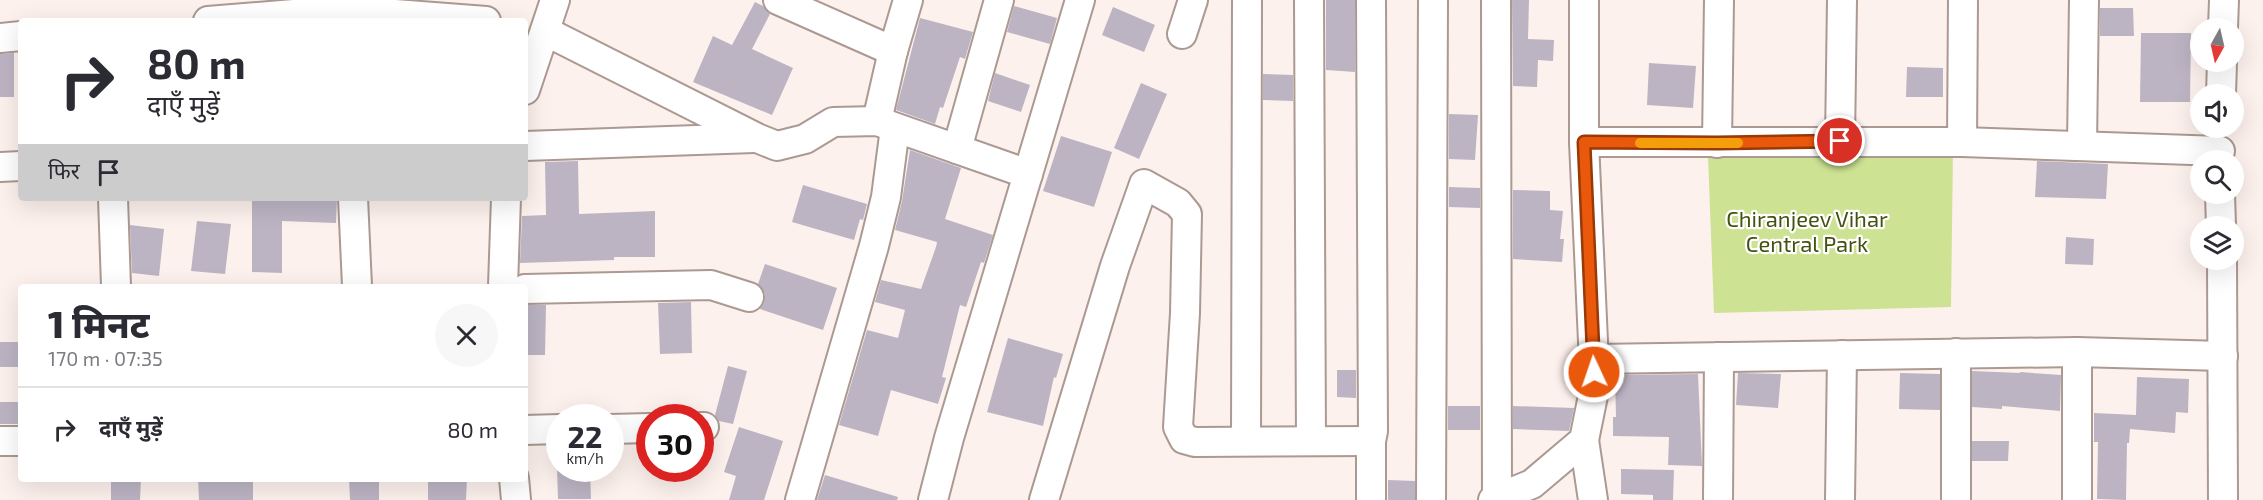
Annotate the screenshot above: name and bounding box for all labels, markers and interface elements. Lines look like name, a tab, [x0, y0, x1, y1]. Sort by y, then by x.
north arrow	[2190, 18, 2244, 72]
map controls	[2190, 18, 2244, 270]
text: 80 m	[147, 37, 246, 87]
icon: right	[48, 42, 126, 120]
button: sound	[2190, 84, 2244, 138]
text: दाएँ मुड़ें	[147, 88, 220, 120]
pin	[1814, 115, 1865, 166]
icon: arrive	[1823, 124, 1856, 157]
button: search	[2190, 150, 2244, 204]
icon: arrive	[92, 156, 125, 189]
text: फिर	[48, 157, 80, 183]
park label: Chiranjeev Vihar Central Park	[1726, 205, 1888, 256]
button: layers	[2190, 216, 2244, 270]
text: 1 मिनट	[48, 302, 149, 345]
button: close	[435, 304, 498, 367]
position arrow	[1562, 340, 1626, 404]
text: 170 m · 07:35	[48, 346, 163, 370]
speed limit sign: 30	[636, 404, 714, 482]
icon: right	[48, 413, 81, 446]
text: दाएँ मुड़ें	[99, 414, 163, 440]
text: 80 m	[447, 416, 498, 442]
text: 22	[568, 418, 602, 454]
text: km/h	[566, 449, 604, 467]

